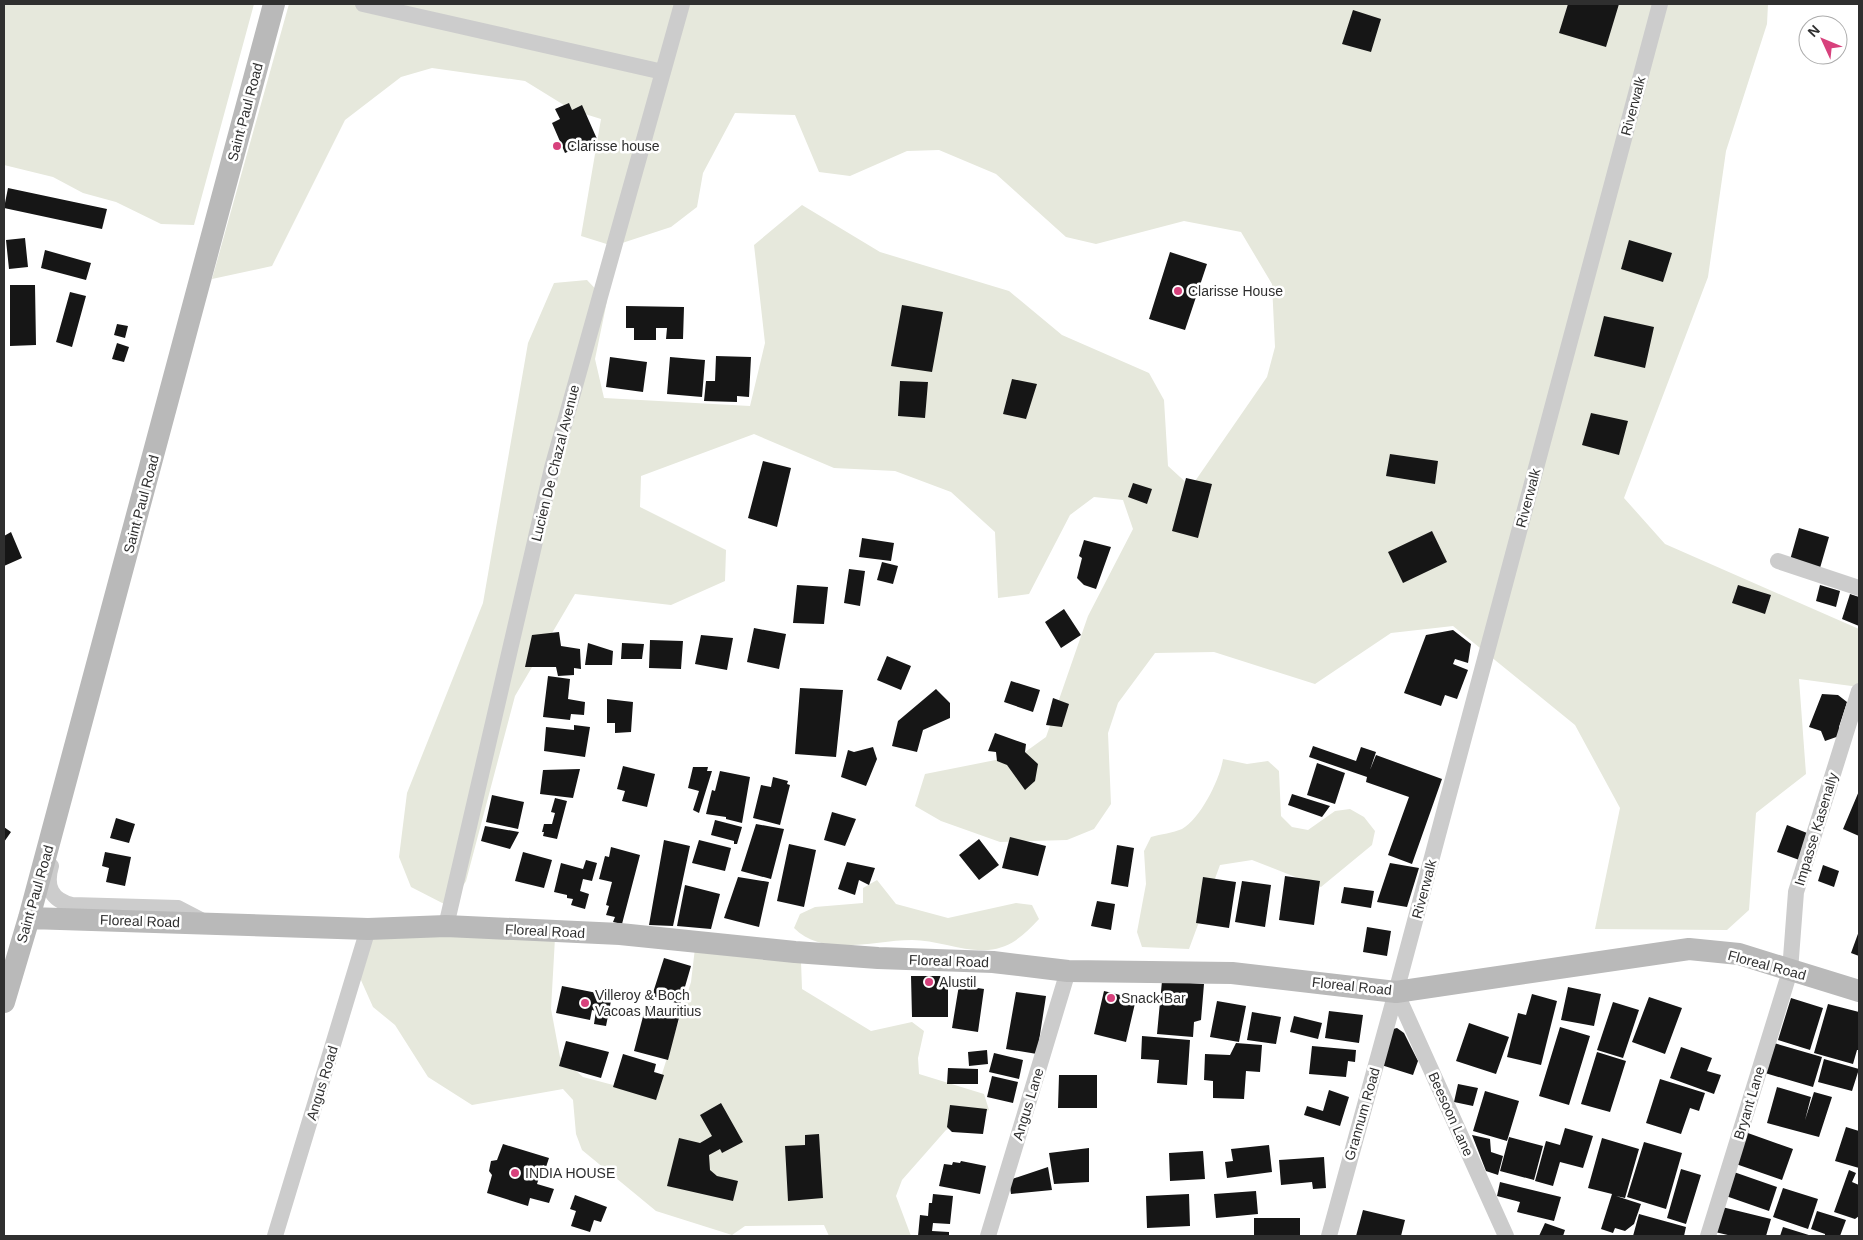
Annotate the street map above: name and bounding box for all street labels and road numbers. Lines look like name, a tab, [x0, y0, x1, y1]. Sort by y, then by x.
street label: Saint Paul Road	[224, 61, 266, 163]
street label: Riverwalk	[1617, 74, 1649, 137]
street label: Lucien De Chazal Avenue	[528, 383, 582, 543]
street label: Saint Paul Road	[120, 453, 162, 555]
street label: Riverwalk	[1512, 466, 1544, 529]
street label: Impasse Kasenally	[1791, 770, 1841, 888]
street label: Saint Paul Road	[13, 843, 57, 945]
street label: Riverwalk	[1408, 857, 1440, 920]
street label: Floreal Road	[100, 912, 180, 930]
street label: Floreal Road	[505, 921, 585, 941]
street label: Floreal Road	[1726, 947, 1808, 983]
street label: Floreal Road	[909, 952, 989, 970]
street label: Floreal Road	[1311, 974, 1393, 998]
street label: Angus Road	[303, 1044, 341, 1122]
street label: Bryant Lane	[1730, 1064, 1768, 1141]
street label: Angus Lane	[1009, 1066, 1047, 1142]
street label: Grannum Road	[1341, 1066, 1383, 1162]
street label: Beesoon Lane	[1425, 1069, 1477, 1159]

